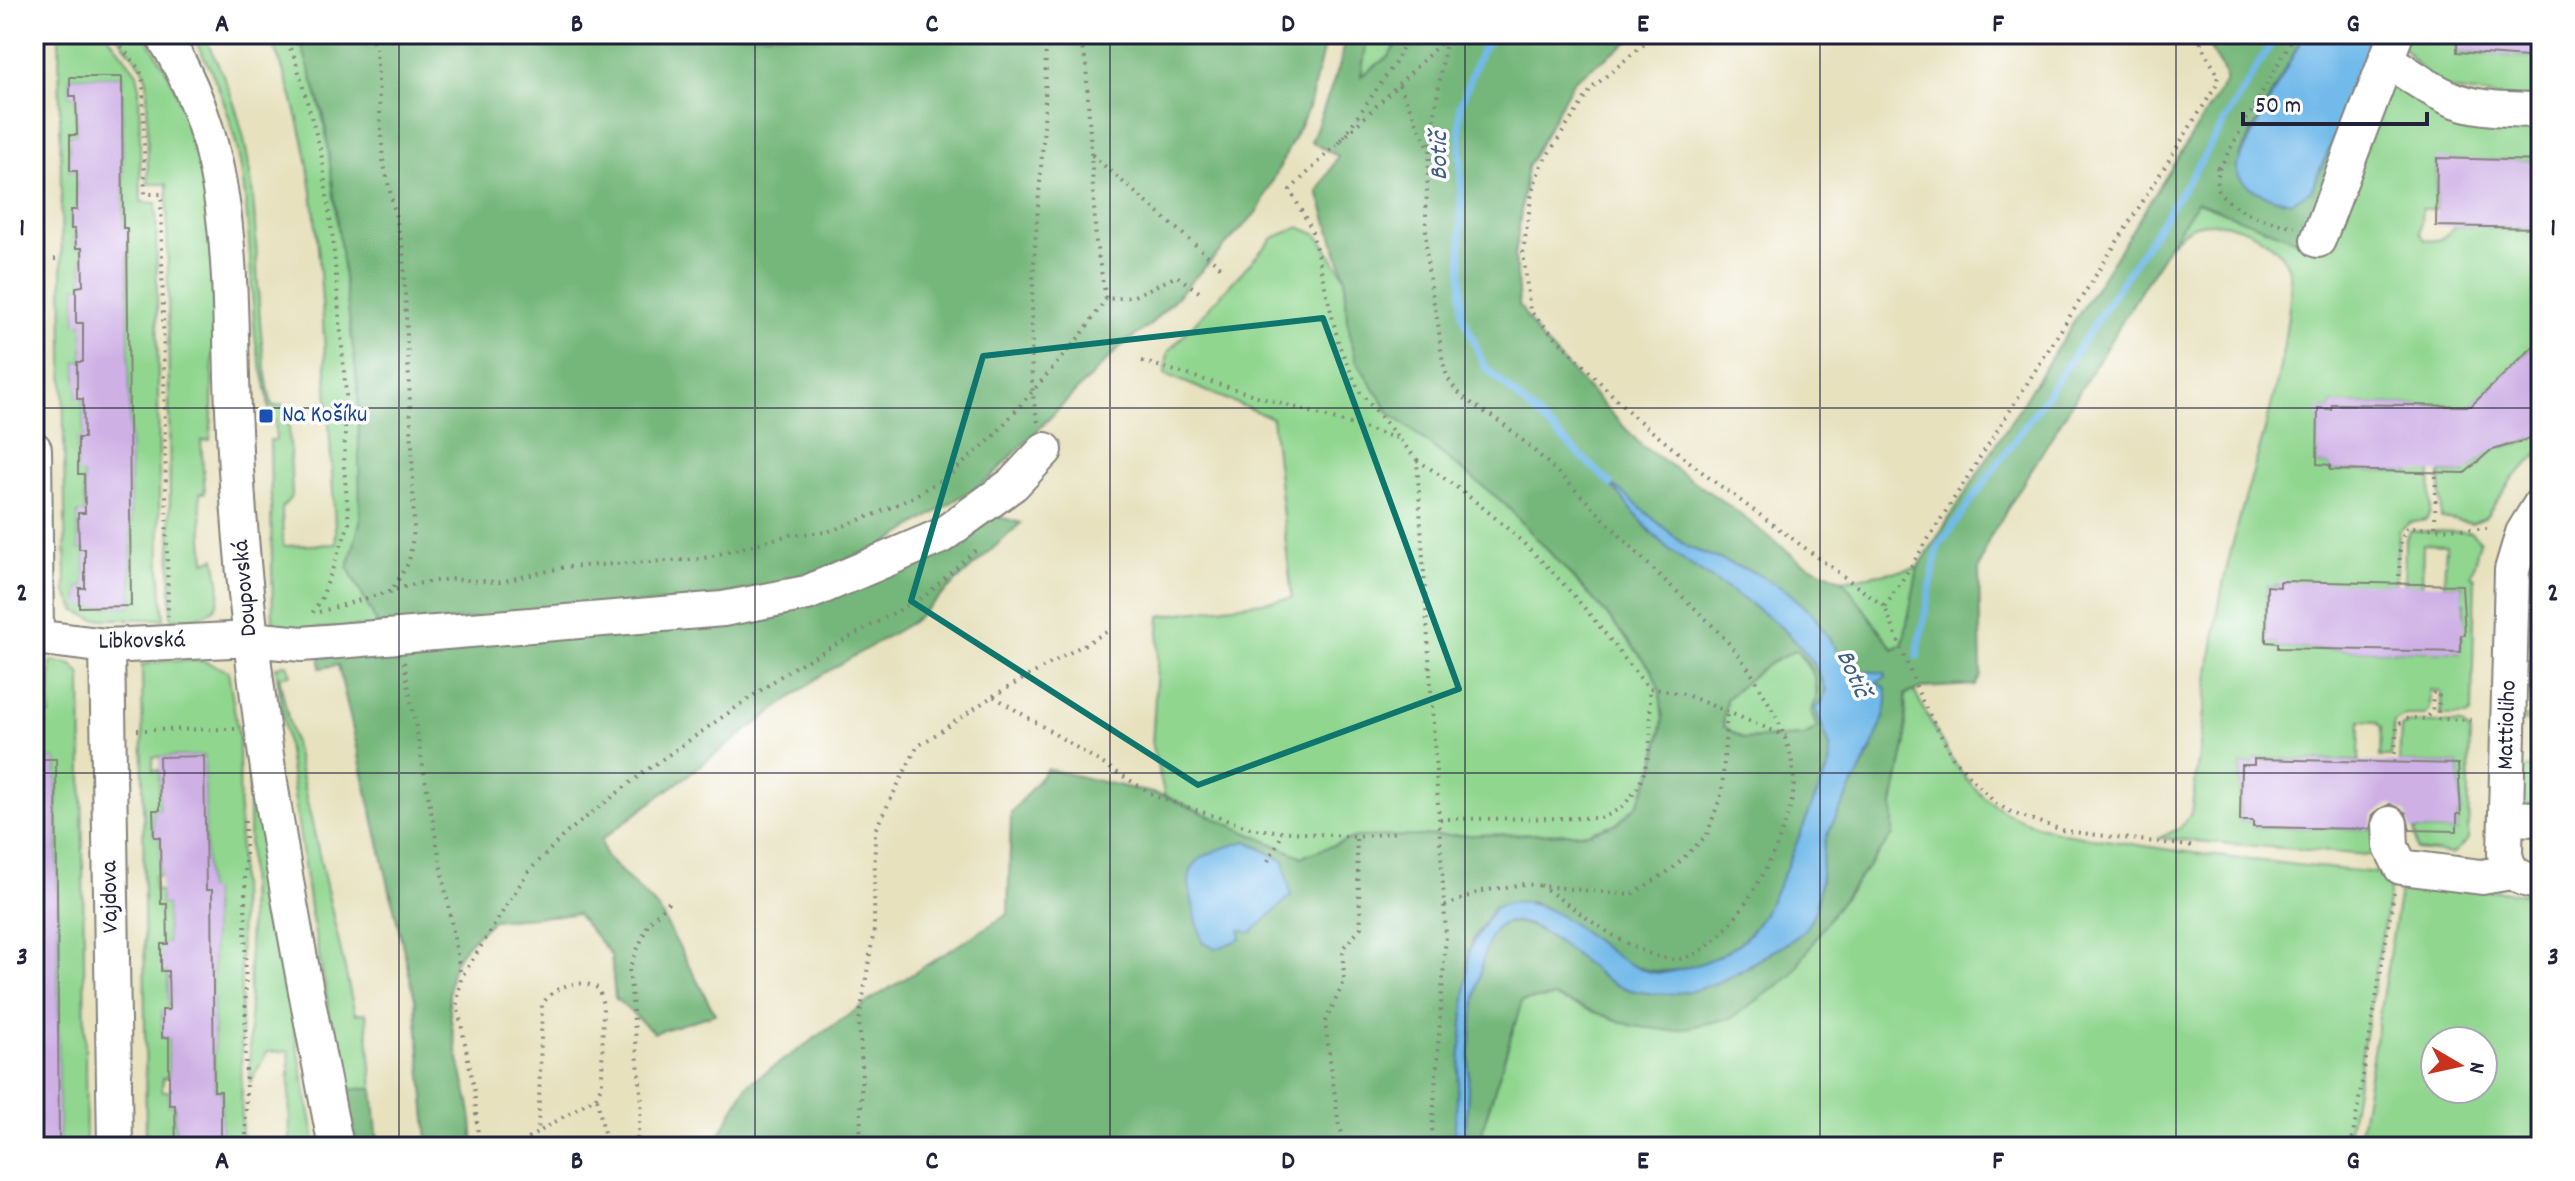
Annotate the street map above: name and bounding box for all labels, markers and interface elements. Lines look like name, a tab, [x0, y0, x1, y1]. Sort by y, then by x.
text: A	[215, 7, 229, 44]
text: B	[571, 7, 583, 44]
text: C	[926, 7, 939, 44]
text: D	[1281, 7, 1295, 44]
text: E	[1637, 7, 1649, 44]
text: F	[1992, 7, 2004, 44]
text: G	[2346, 7, 2360, 44]
scale bar	[2243, 76, 2427, 126]
text: 50 m	[2255, 90, 2301, 124]
water label: Botič	[1422, 127, 1459, 180]
text: 1	[19, 211, 25, 248]
text: 1	[2550, 211, 2556, 248]
place label: Na Košíku	[282, 399, 367, 433]
marker: Na Košíku	[257, 407, 275, 425]
street label: Doupovská	[225, 538, 267, 638]
text: 2	[16, 576, 28, 613]
text: 2	[2547, 576, 2559, 613]
street label: Libkovská	[98, 624, 186, 660]
water label: Botič	[1825, 644, 1881, 708]
street label: Mattioliho	[2489, 679, 2527, 771]
street label: Vajdova	[93, 860, 129, 933]
text: 3	[16, 940, 28, 977]
text: 3	[2547, 940, 2559, 977]
north arrow	[2419, 1025, 2499, 1105]
text: N	[2459, 1060, 2491, 1075]
text: A	[215, 1144, 229, 1181]
text: B	[571, 1144, 583, 1181]
text: C	[926, 1144, 939, 1181]
text: D	[1281, 1144, 1295, 1181]
text: E	[1637, 1144, 1649, 1181]
text: F	[1992, 1144, 2004, 1181]
text: G	[2346, 1144, 2360, 1181]

